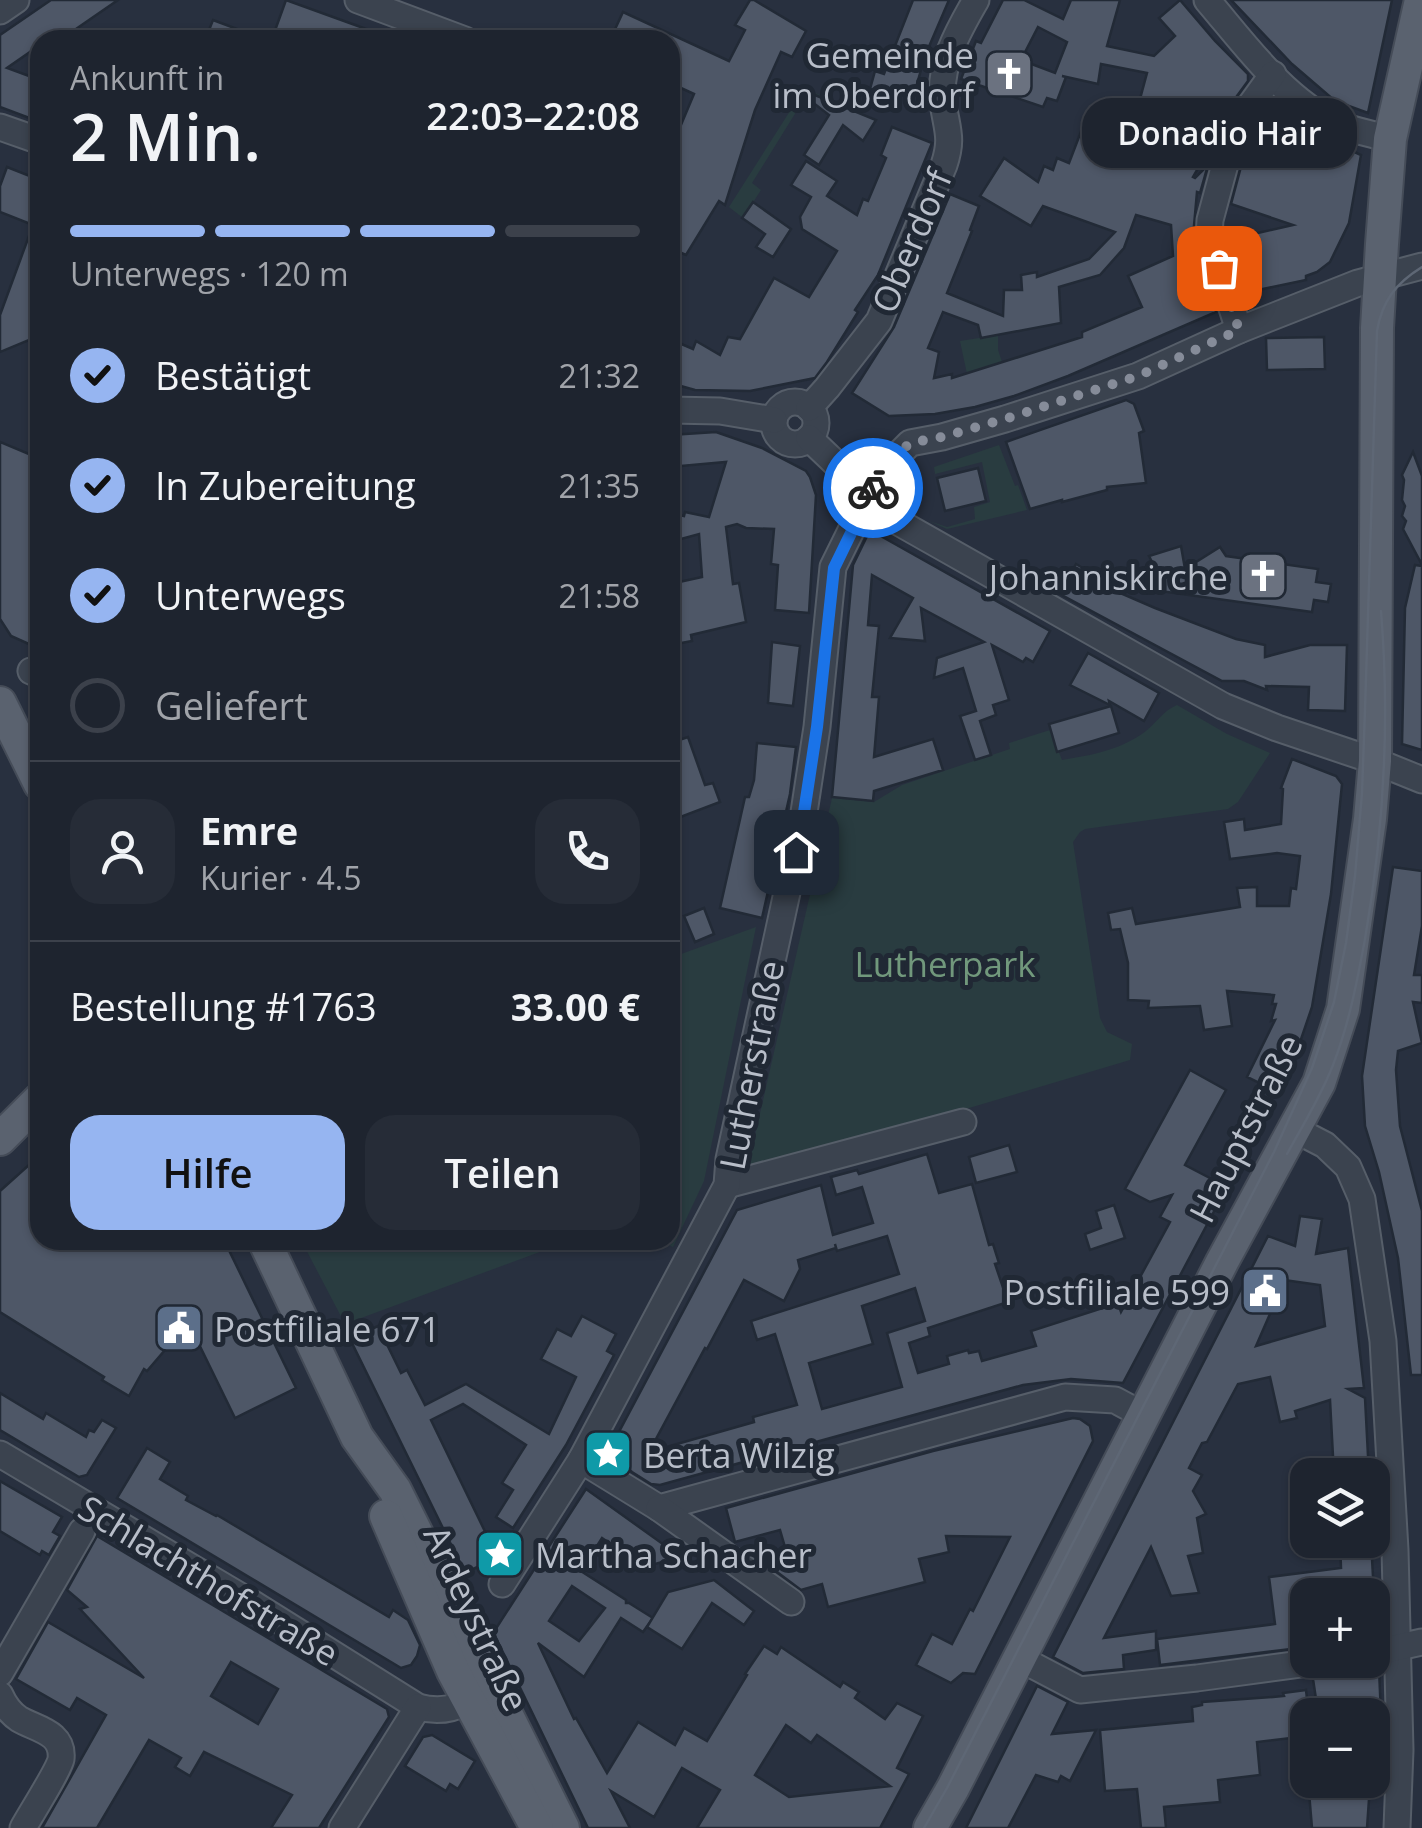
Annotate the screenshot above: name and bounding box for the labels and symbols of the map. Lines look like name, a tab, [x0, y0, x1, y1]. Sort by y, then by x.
place label: Gemeinde im Oberdorf	[773, 31, 976, 118]
church icon: Gemeinde im Oberdorf	[983, 48, 1035, 100]
callout: Donadio Hair	[1082, 98, 1356, 168]
street label: Oberdorf	[860, 160, 963, 320]
pin	[1177, 226, 1262, 311]
courier	[823, 438, 923, 538]
church icon: Johanniskirche	[1237, 550, 1289, 602]
place label: Johanniskirche	[986, 553, 1228, 600]
pin	[754, 810, 839, 895]
park label: Lutherpark	[854, 940, 1036, 987]
street label: Lutherstraße	[708, 956, 794, 1174]
street label: Hauptstraße	[1178, 1026, 1312, 1230]
public building icon: Postfiliale 599	[1239, 1265, 1291, 1317]
place label: Postfiliale 599	[1003, 1268, 1230, 1315]
public building icon: Postfiliale 671	[153, 1302, 205, 1354]
place label: Postfiliale 671	[214, 1305, 441, 1352]
place icon: Berta Wilzig	[582, 1428, 634, 1480]
place label: Berta Wilzig	[643, 1431, 835, 1478]
street label: Schlachthofstraße	[70, 1484, 348, 1676]
street label: Ardeystraße	[414, 1518, 540, 1718]
place icon: Martha Schacher	[474, 1528, 526, 1580]
place label: Martha Schacher	[535, 1531, 812, 1578]

